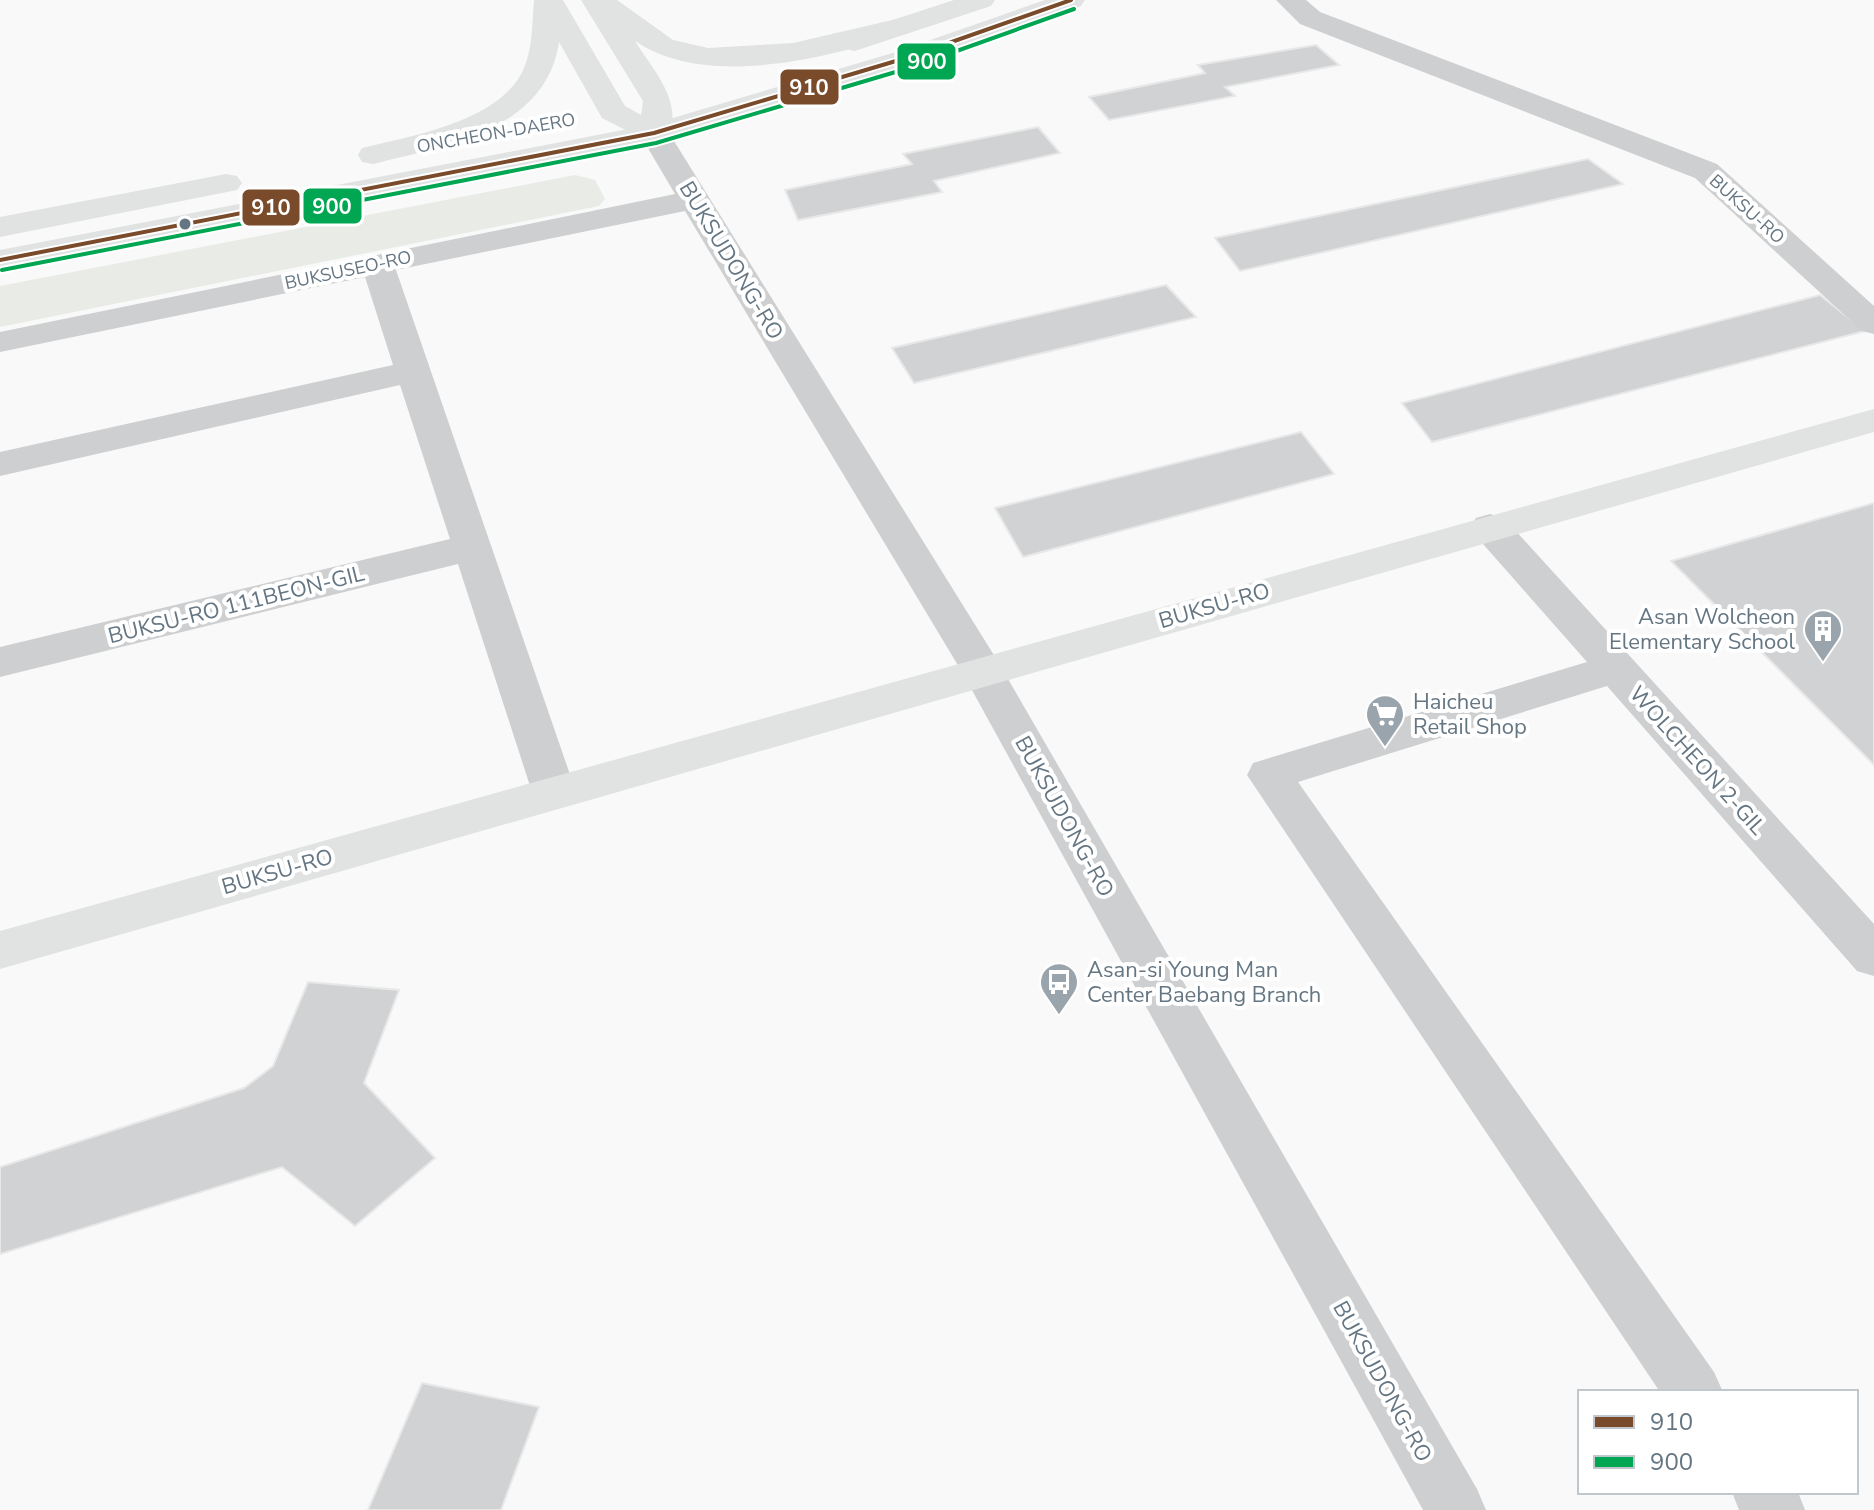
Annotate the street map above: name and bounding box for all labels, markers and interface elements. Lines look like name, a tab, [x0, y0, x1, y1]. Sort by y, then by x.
line badge: 900	[896, 42, 957, 81]
text: 900	[907, 47, 947, 77]
line badge: 910	[779, 68, 840, 106]
text: 910	[789, 73, 829, 103]
street label: ONCHEON-DAERO	[415, 107, 577, 159]
street label: BUKSU-RO	[1704, 169, 1790, 249]
street label: BUKSUDONG-RO	[672, 176, 790, 345]
line badge: 900	[302, 187, 363, 225]
line badge: 910	[241, 188, 301, 227]
text: 900	[312, 192, 352, 222]
text: 910	[251, 193, 291, 223]
unlabelled marker	[177, 216, 193, 232]
street label: BUKSUSEO-RO	[282, 245, 414, 295]
street label: BUKSU-RO 111BEON-GIL	[105, 559, 368, 651]
street label: BUKSU-RO	[1155, 576, 1273, 636]
place label: Asan Wolcheon Elementary School	[1609, 602, 1795, 657]
building icon: Asan Wolcheon Elementary School	[1802, 608, 1844, 663]
street label: WOLCHEON 2-GIL	[1622, 680, 1772, 842]
place label: Haicheu Retail Shop	[1413, 687, 1527, 742]
supermarket icon: Haicheu Retail Shop	[1364, 693, 1406, 748]
street label: BUKSUDONG-RO	[1007, 731, 1121, 902]
street label: BUKSU-RO	[218, 842, 336, 902]
place label: Asan-si Young Man Center Baebang Branch	[1087, 955, 1321, 1010]
bus stop icon: Asan-si Young Man Center Baebang Branch	[1038, 961, 1080, 1016]
street label: BUKSUDONG-RO	[1325, 1296, 1439, 1467]
legend	[1578, 1390, 1858, 1494]
text: 910	[1650, 1406, 1693, 1438]
text: 900	[1650, 1446, 1693, 1478]

